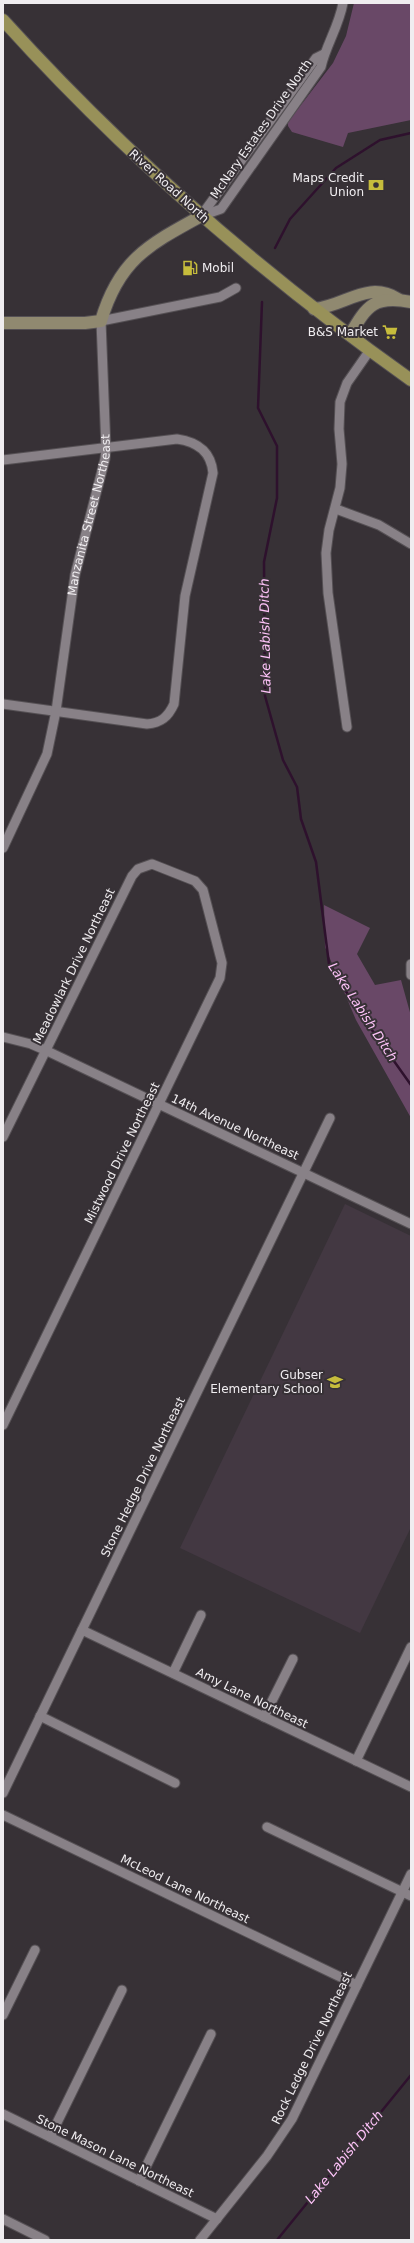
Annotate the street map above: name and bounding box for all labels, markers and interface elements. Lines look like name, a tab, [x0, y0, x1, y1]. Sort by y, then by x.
street label: McNary Estates Drive North	[208, 57, 314, 201]
street label: River Road North	[126, 147, 212, 225]
place label: Maps Credit Union	[293, 171, 364, 199]
bank icon: Maps Credit Union	[367, 176, 385, 194]
fuel station icon: Mobil	[181, 259, 199, 277]
place label: Mobil	[202, 261, 234, 275]
supermarket icon: B&S Market	[381, 323, 399, 341]
place label: B&S Market	[308, 325, 378, 339]
street label: Manzanita Street Northeast	[65, 434, 113, 597]
water label: Lake Labish Ditch	[256, 578, 274, 694]
street label: Meadowlark Drive Northeast	[30, 886, 118, 1046]
water label: Lake Labish Ditch	[325, 960, 401, 1064]
street label: Mistwood Drive Northeast	[82, 1080, 163, 1226]
street label: 14th Avenue Northeast	[169, 1091, 301, 1163]
place label: Gubser Elementary School	[210, 1368, 323, 1396]
school or university icon: Gubser Elementary School	[326, 1373, 344, 1391]
street label: Stone Hedge Drive Northeast	[98, 1394, 188, 1559]
street label: Amy Lane Northeast	[194, 1665, 311, 1731]
street label: McLeod Lane Northeast	[118, 1852, 252, 1926]
street label: Rock Ledge Drive Northeast	[269, 1969, 355, 2127]
water label: Lake Labish Ditch	[302, 2108, 386, 2206]
street label: Stone Mason Lane Northeast	[34, 2112, 196, 2200]

